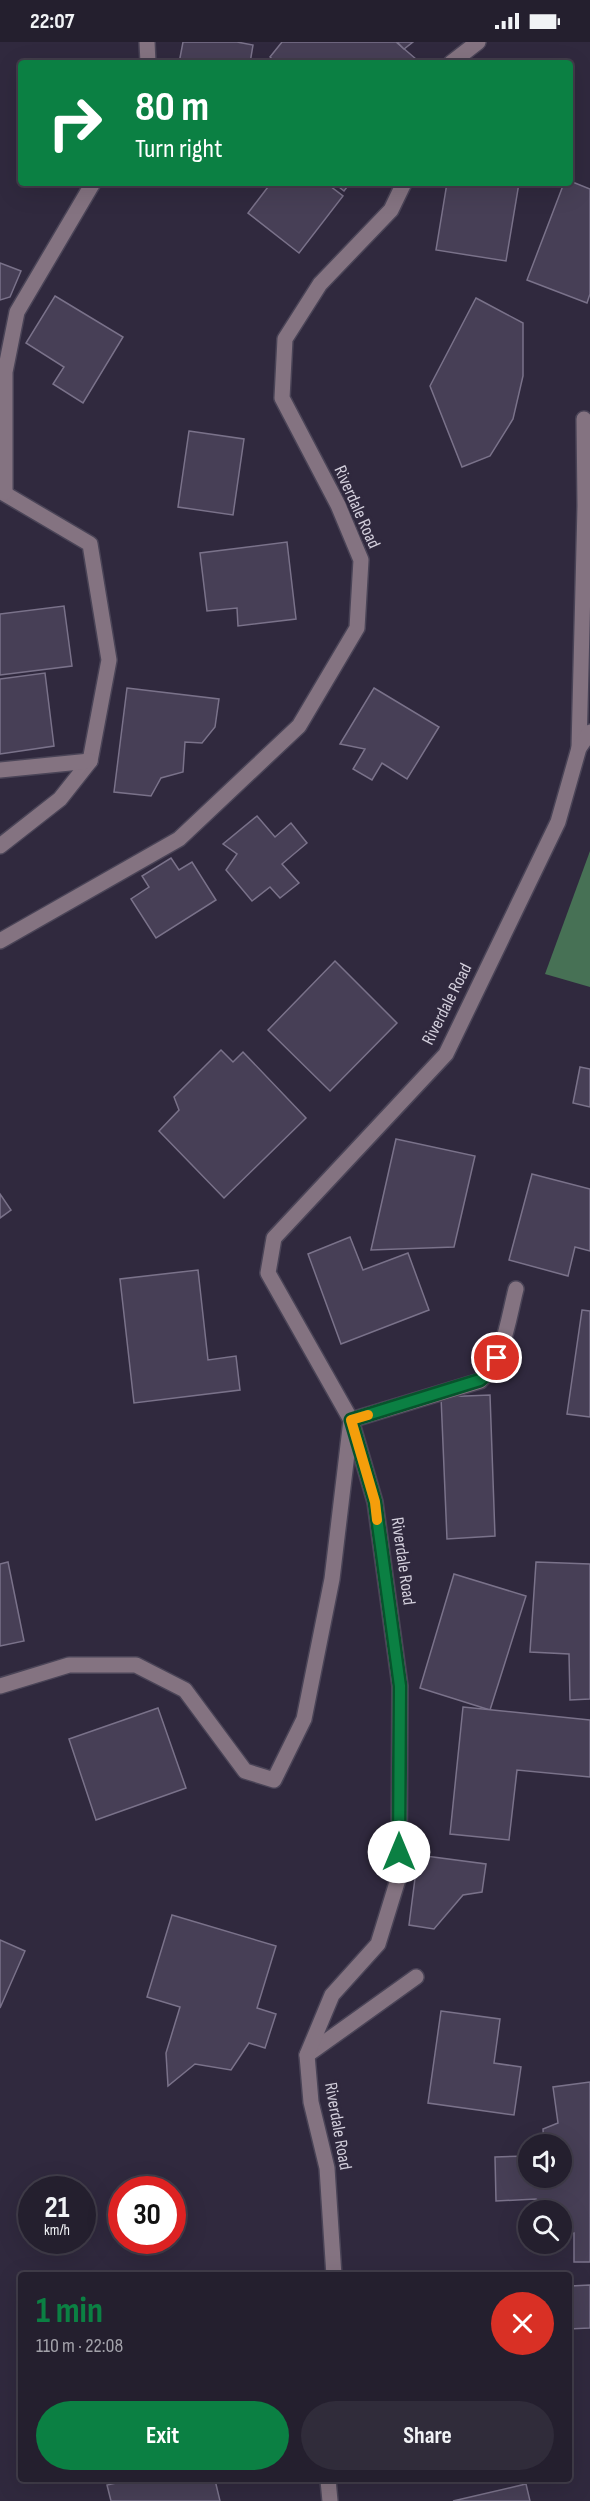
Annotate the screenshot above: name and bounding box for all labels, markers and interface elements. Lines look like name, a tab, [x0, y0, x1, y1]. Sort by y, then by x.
text: 22:07	[30, 8, 74, 35]
text: 80 m	[135, 82, 209, 133]
icon: right	[36, 84, 114, 162]
text: Turn right	[135, 133, 222, 165]
street label: Riverdale Road	[329, 462, 385, 552]
street label: Riverdale Road	[418, 960, 476, 1048]
pin	[471, 1332, 522, 1383]
icon: arrive	[480, 1341, 513, 1374]
street label: Riverdale Road	[386, 1516, 420, 1606]
position arrow	[367, 1820, 431, 1884]
street label: Riverdale Road	[320, 2081, 356, 2171]
map controls	[518, 2134, 572, 2254]
button: sound	[518, 2134, 572, 2188]
speed limit sign: 30	[108, 2176, 186, 2254]
text: 21	[45, 2190, 69, 2226]
button: search	[518, 2200, 572, 2254]
text: km/h	[44, 2221, 70, 2240]
text: 1 min	[36, 2290, 103, 2333]
button: close	[491, 2292, 554, 2355]
text: 110 m · 22:08	[36, 2334, 123, 2358]
button: Exit	[36, 2401, 289, 2470]
button: Share	[301, 2401, 554, 2470]

